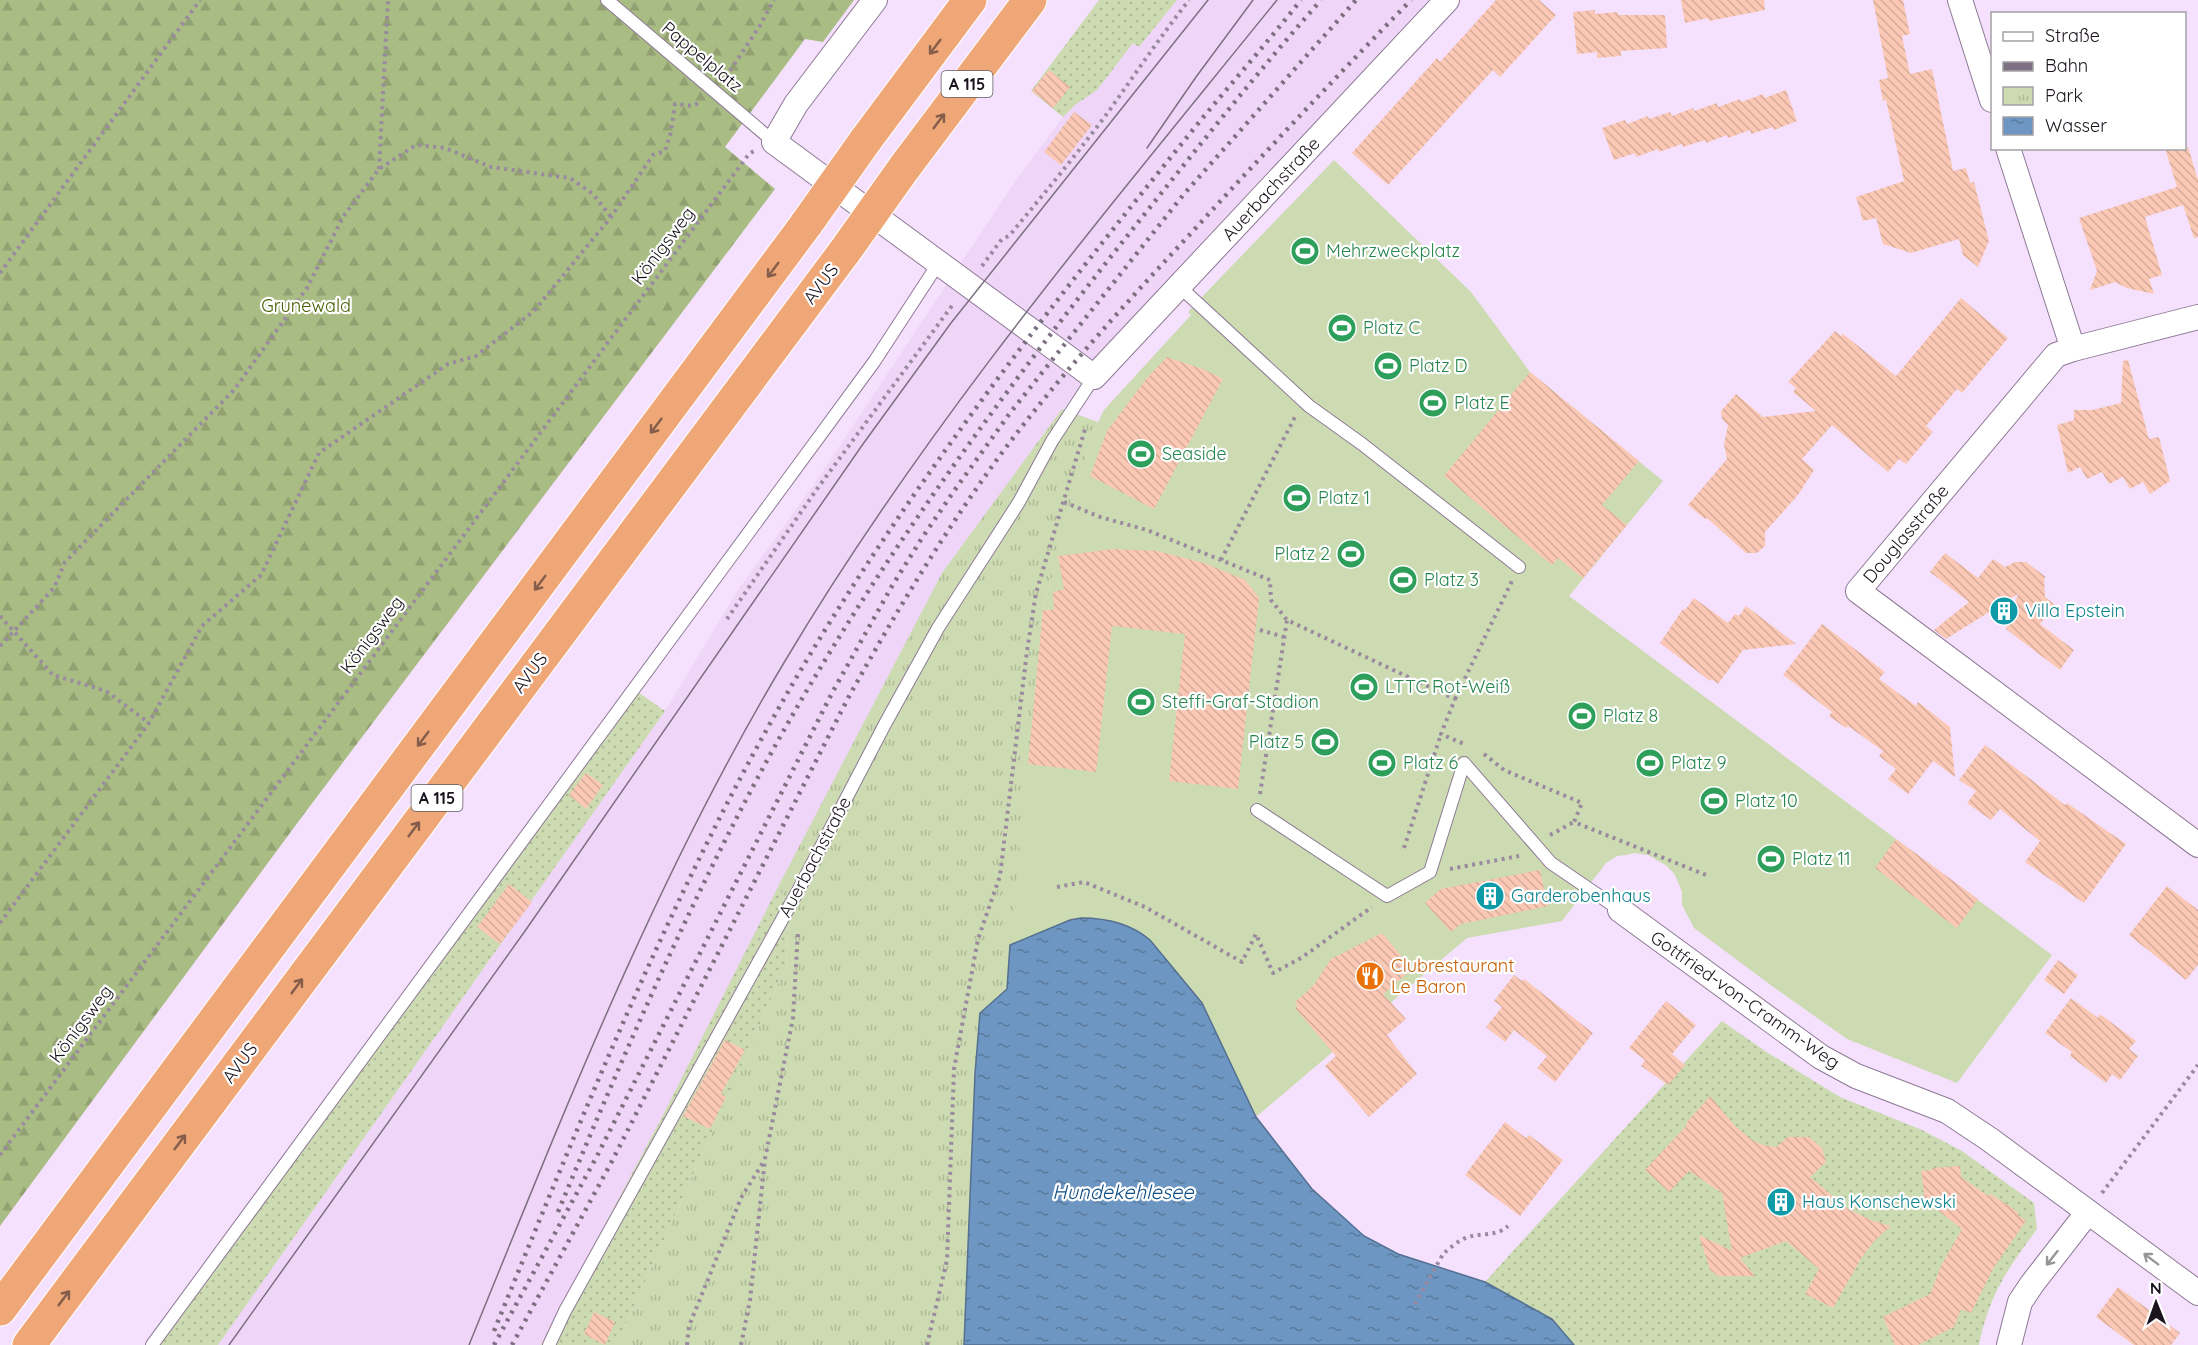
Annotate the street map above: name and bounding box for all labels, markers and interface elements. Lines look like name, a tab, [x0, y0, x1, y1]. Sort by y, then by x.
legend	[1991, 12, 2186, 150]
street label: Pappelplatz	[657, 16, 747, 97]
text: Straße	[2045, 24, 2100, 47]
one-way arrow	[928, 39, 941, 55]
text: Bahn	[2045, 54, 2088, 77]
road number: A 115	[942, 71, 992, 97]
text: Park	[2045, 84, 2083, 107]
one-way arrow	[933, 114, 946, 130]
text: Wasser	[2045, 114, 2107, 137]
street label: Auerbachstraße	[1217, 132, 1325, 245]
street label: Königsweg	[626, 202, 699, 289]
sports icon: Mehrzweckplatz	[1289, 235, 1321, 267]
place label: Mehrzweckplatz	[1326, 239, 1460, 262]
street label: AVUS	[798, 259, 843, 308]
one-way arrow	[766, 261, 779, 277]
park label: Grunewald	[261, 294, 351, 317]
sports icon: Platz C	[1326, 312, 1358, 344]
place label: Platz C	[1363, 316, 1420, 339]
sports icon: Platz D	[1372, 350, 1404, 382]
place label: Platz D	[1409, 354, 1467, 377]
sports icon: Platz E	[1417, 387, 1449, 419]
place label: Platz E	[1454, 391, 1510, 414]
one-way arrow	[650, 418, 662, 434]
sports icon: Seaside	[1125, 438, 1157, 470]
place label: Seaside	[1162, 442, 1227, 465]
street label: Douglasstraße	[1858, 480, 1954, 588]
sports icon: Platz 1	[1281, 482, 1313, 514]
place label: Platz 1	[1318, 486, 1370, 509]
sports icon: Platz 2	[1335, 538, 1367, 570]
place label: Platz 2	[1275, 542, 1330, 565]
sports icon: Platz 3	[1387, 564, 1419, 596]
place label: Platz 3	[1424, 568, 1479, 591]
one-way arrow	[533, 574, 546, 590]
street label: Königsweg	[335, 591, 408, 678]
building icon: Villa Epstein	[1988, 595, 2020, 627]
place label: Villa Epstein	[2025, 599, 2125, 622]
street label: AVUS	[507, 648, 552, 697]
sports icon: LTTC Rot-Weiß	[1348, 671, 1380, 703]
place label: LTTC Rot-Weiß	[1385, 675, 1510, 698]
sports icon: Steffi-Graf-Stadion	[1125, 686, 1157, 718]
place label: Steffi-Graf-Stadion	[1162, 690, 1319, 713]
sports icon: Platz 8	[1566, 700, 1598, 732]
place label: Platz 8	[1603, 704, 1658, 727]
sports icon: Platz 5	[1309, 726, 1341, 758]
place label: Platz 5	[1249, 730, 1304, 753]
one-way arrow	[417, 731, 429, 747]
sports icon: Platz 6	[1366, 747, 1398, 779]
sports icon: Platz 9	[1634, 747, 1666, 779]
place label: Platz 6	[1403, 751, 1458, 774]
place label: Platz 9	[1671, 751, 1726, 774]
road number: A 115	[412, 785, 462, 811]
sports icon: Platz 10	[1698, 785, 1730, 817]
place label: Platz 10	[1735, 789, 1798, 812]
street label: Auerbachstraße	[773, 792, 856, 921]
one-way arrow	[407, 822, 420, 838]
sports icon: Platz 11	[1755, 843, 1787, 875]
place label: Platz 11	[1792, 847, 1851, 870]
building icon: Garderobenhaus	[1474, 880, 1506, 912]
place label: Garderobenhaus	[1511, 884, 1651, 907]
street label: Gottfried-von-Cramm-Weg	[1646, 925, 1844, 1074]
place label: Clubrestaurant Le Baron	[1391, 954, 1514, 998]
restaurant icon: Clubrestaurant Le Baron	[1354, 960, 1386, 992]
one-way arrow	[291, 978, 303, 994]
street label: Königsweg	[44, 980, 117, 1067]
street label: AVUS	[217, 1038, 262, 1087]
one-way arrow	[174, 1134, 187, 1150]
water label: Hundekehlesee	[1052, 1179, 1194, 1204]
building icon: Haus Konschewski	[1765, 1186, 1797, 1218]
place label: Haus Konschewski	[1802, 1190, 1956, 1213]
one-way arrow	[2045, 1249, 2058, 1265]
one-way arrow	[2144, 1252, 2160, 1265]
north arrow	[2126, 1273, 2186, 1333]
text: N	[2150, 1278, 2162, 1298]
one-way arrow	[57, 1291, 70, 1307]

